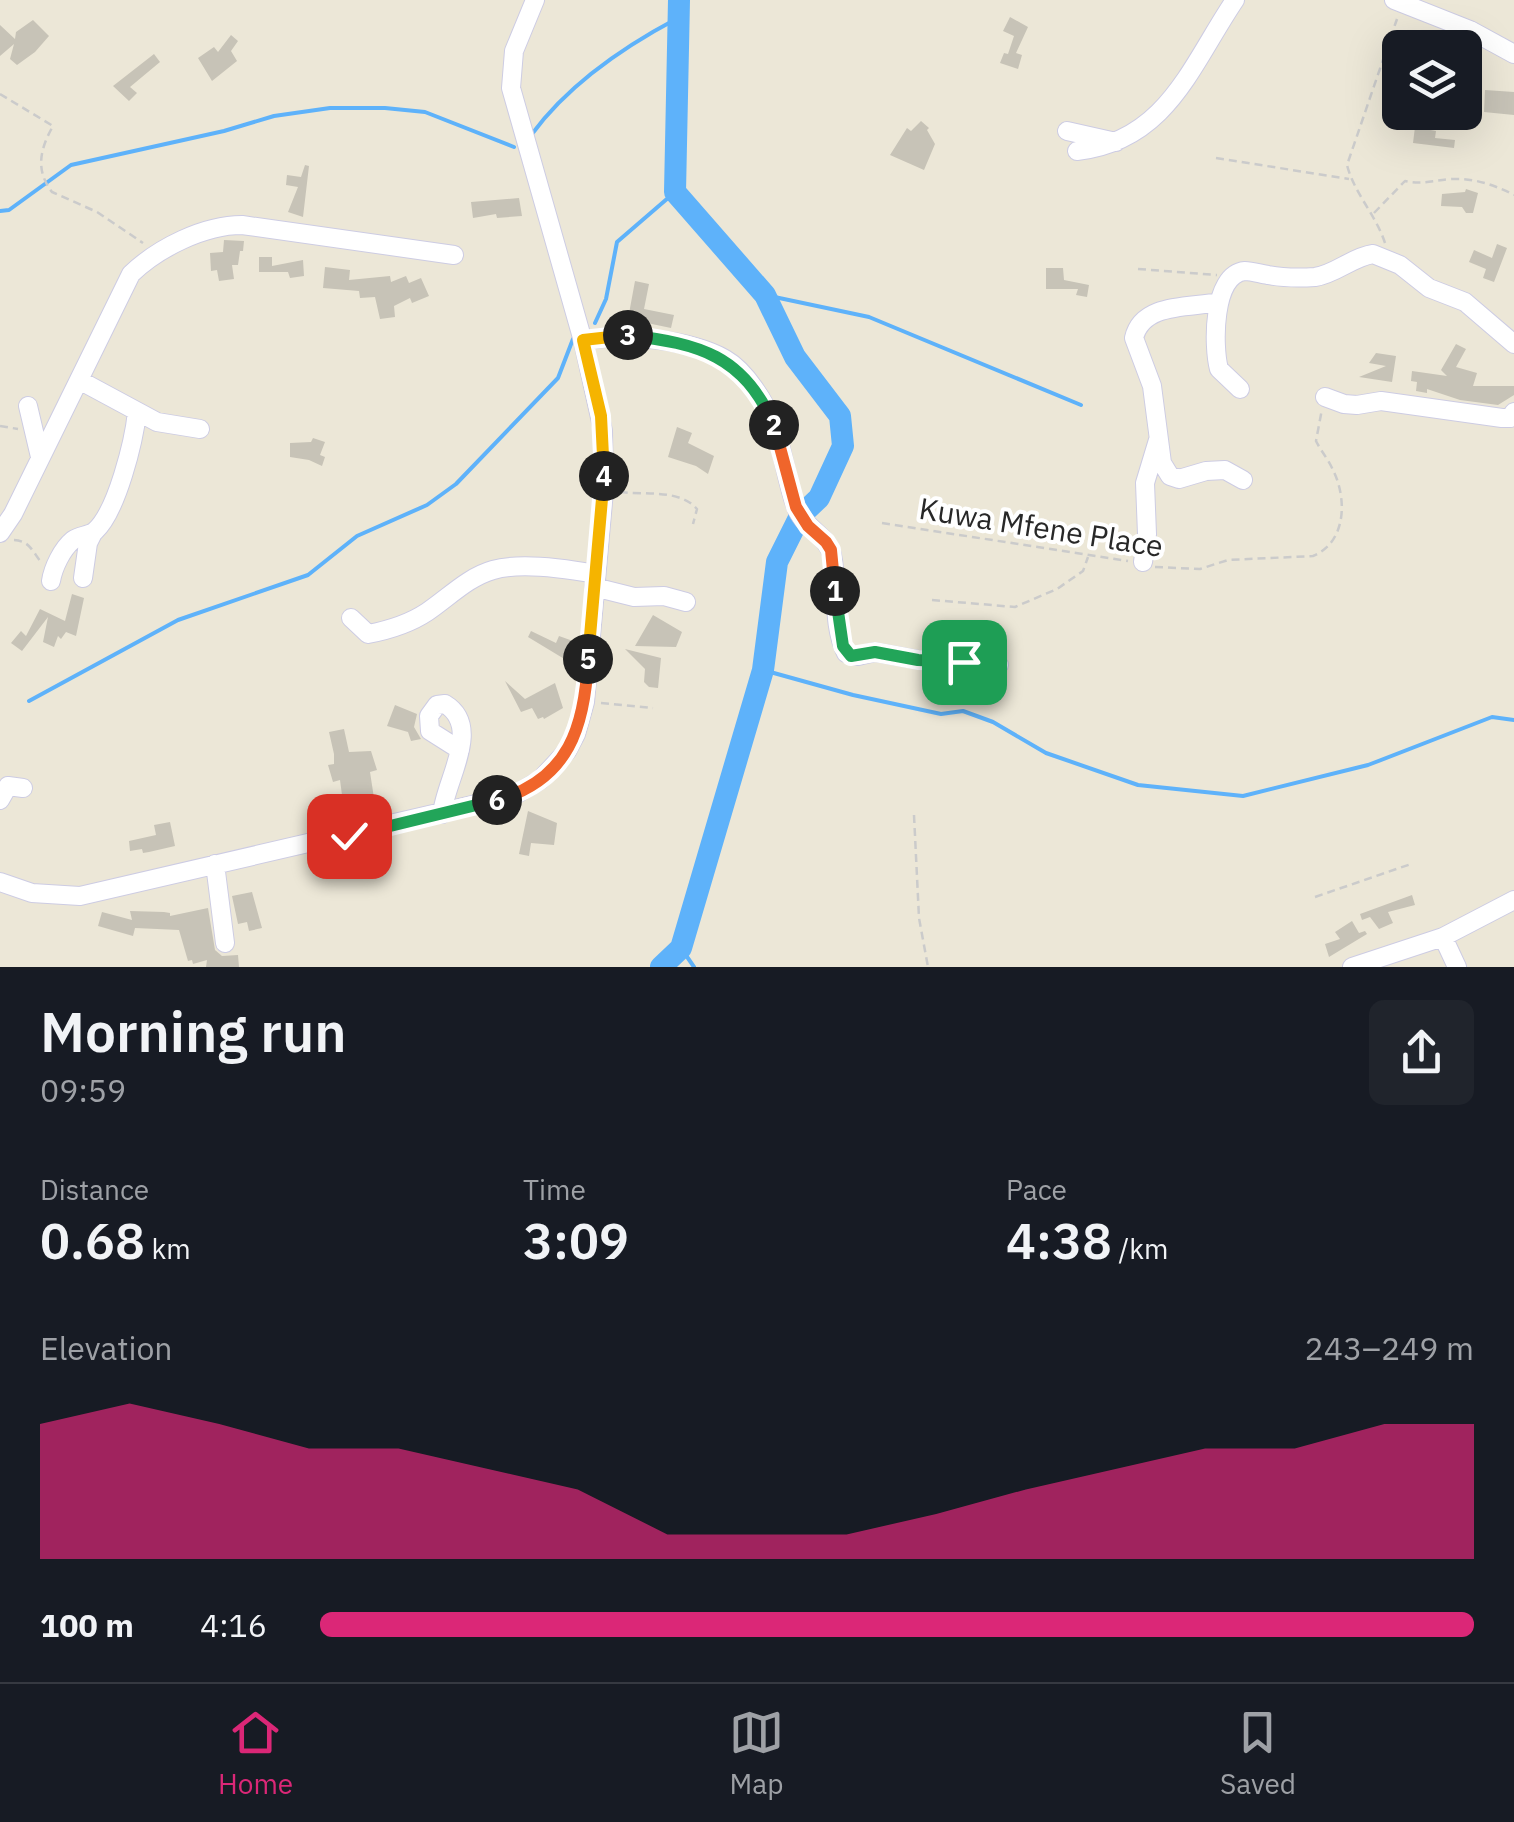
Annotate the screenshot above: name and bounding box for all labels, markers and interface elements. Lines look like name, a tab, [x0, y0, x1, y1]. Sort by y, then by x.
map controls	[1382, 30, 1482, 130]
button: layers	[1382, 30, 1482, 130]
pin: 3	[603, 310, 653, 360]
text: 3	[620, 316, 636, 353]
pin: 2	[749, 400, 799, 450]
text: 2	[766, 406, 782, 443]
pin: 4	[579, 451, 629, 501]
text: 4	[596, 457, 612, 494]
street label: Kuwa Mfene Place	[917, 488, 1166, 565]
pin: 1	[810, 566, 860, 616]
text: 1	[827, 572, 843, 609]
pin	[922, 620, 1007, 705]
pin: 5	[563, 634, 613, 684]
icon: arrive	[937, 635, 992, 690]
text: 5	[580, 640, 596, 677]
pin: 6	[472, 775, 522, 825]
text: 6	[489, 781, 505, 818]
pin	[307, 794, 392, 879]
icon: check	[322, 809, 377, 864]
text: Morning run	[40, 996, 347, 1067]
button: share	[1369, 1000, 1474, 1105]
text: 09:59	[40, 1069, 126, 1111]
text: Distance	[40, 1171, 149, 1208]
text: Time	[523, 1171, 586, 1208]
text: Pace	[1006, 1171, 1067, 1208]
text: 0.68	[40, 1208, 145, 1273]
text: 3:09	[523, 1208, 629, 1273]
text: 4:38	[1006, 1208, 1112, 1273]
text: km	[145, 1230, 191, 1267]
text: /km	[1112, 1230, 1169, 1267]
text: Elevation	[40, 1327, 173, 1369]
text: 243–249 m	[1304, 1327, 1474, 1369]
text: 100 m	[40, 1604, 134, 1646]
text: 4:16	[200, 1604, 267, 1646]
tab: Home	[218, 1705, 293, 1802]
tab: Map	[729, 1705, 784, 1802]
tab: Saved	[1220, 1705, 1296, 1802]

